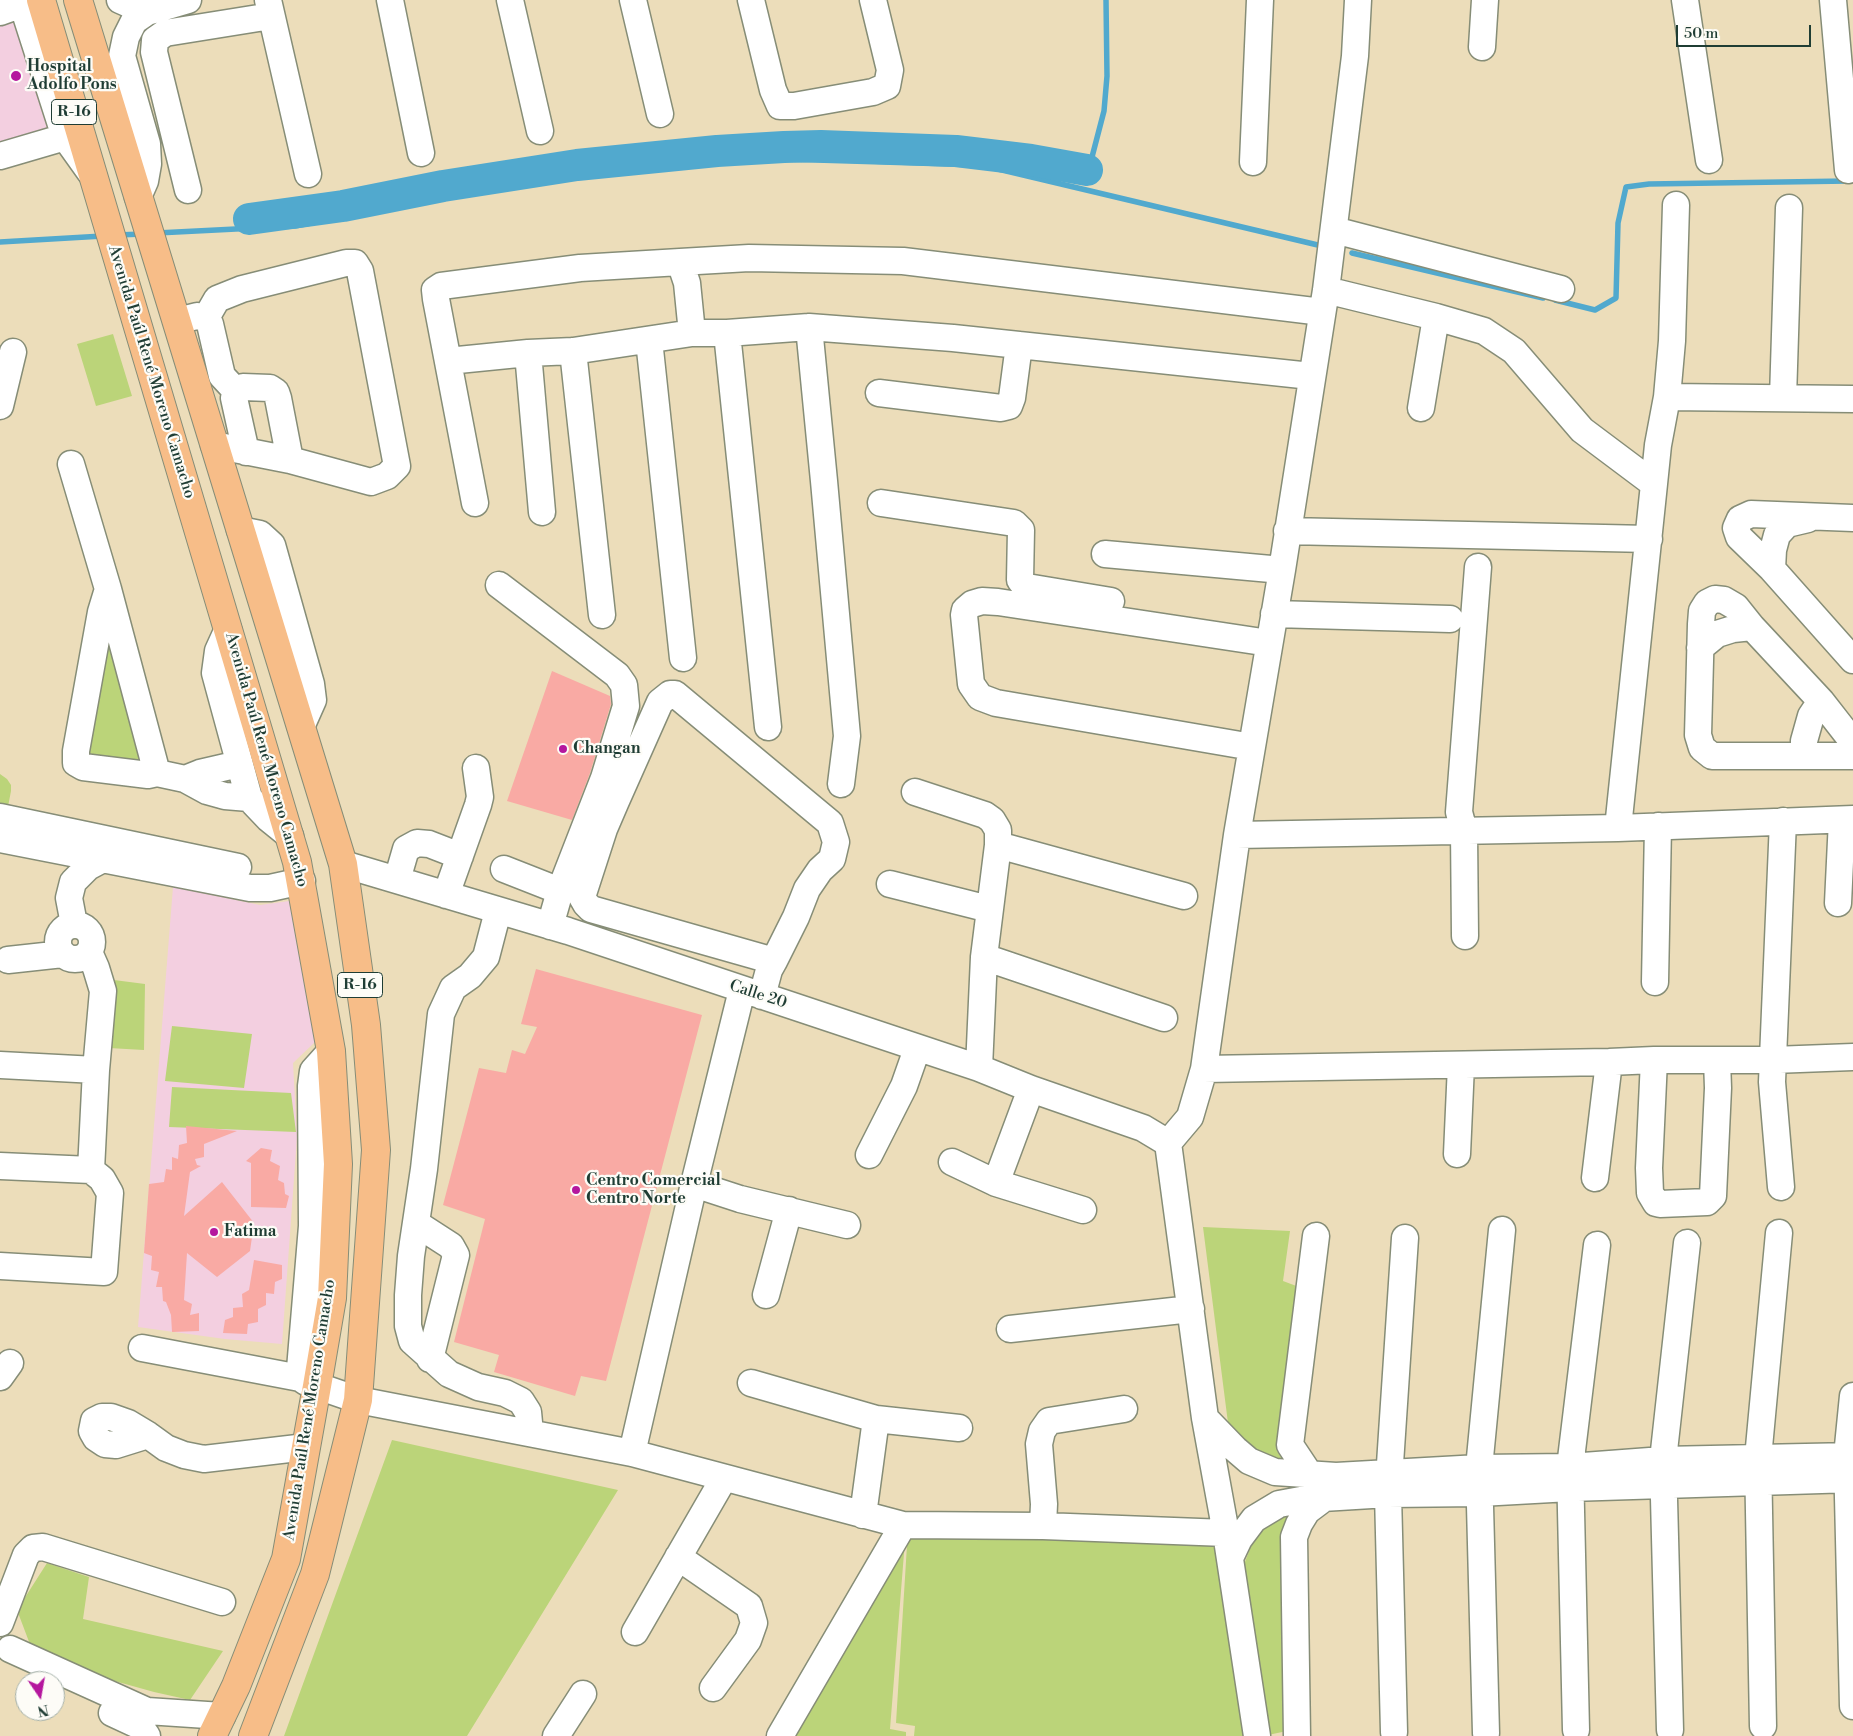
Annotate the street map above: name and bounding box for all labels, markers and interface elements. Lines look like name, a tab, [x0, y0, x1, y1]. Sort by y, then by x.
scale bar	[1678, 15, 1813, 47]
text: 50 m	[1684, 24, 1718, 43]
place label: Hospital Adolfo Pons	[27, 57, 117, 95]
marker: Hospital Adolfo Pons	[9, 69, 23, 83]
road number: R-16	[52, 100, 96, 124]
street label: Avenida Paúl René Moreno Camacho	[103, 243, 199, 501]
street label: Avenida Paúl René Moreno Camacho	[220, 630, 312, 890]
place label: Changan	[573, 739, 640, 759]
marker: Changan	[557, 743, 569, 755]
road number: R-16	[338, 972, 382, 998]
street label: Calle 20	[727, 977, 789, 1013]
place label: Centro Comercial Centro Norte	[586, 1171, 721, 1209]
marker: Centro Comercial Centro Norte	[570, 1184, 582, 1196]
place label: Fatima	[224, 1222, 277, 1242]
marker: Fatima	[208, 1226, 220, 1238]
street label: Avenida Paúl René Moreno Camacho	[280, 1278, 340, 1542]
north arrow	[15, 1671, 65, 1721]
text: N	[36, 1700, 50, 1720]

